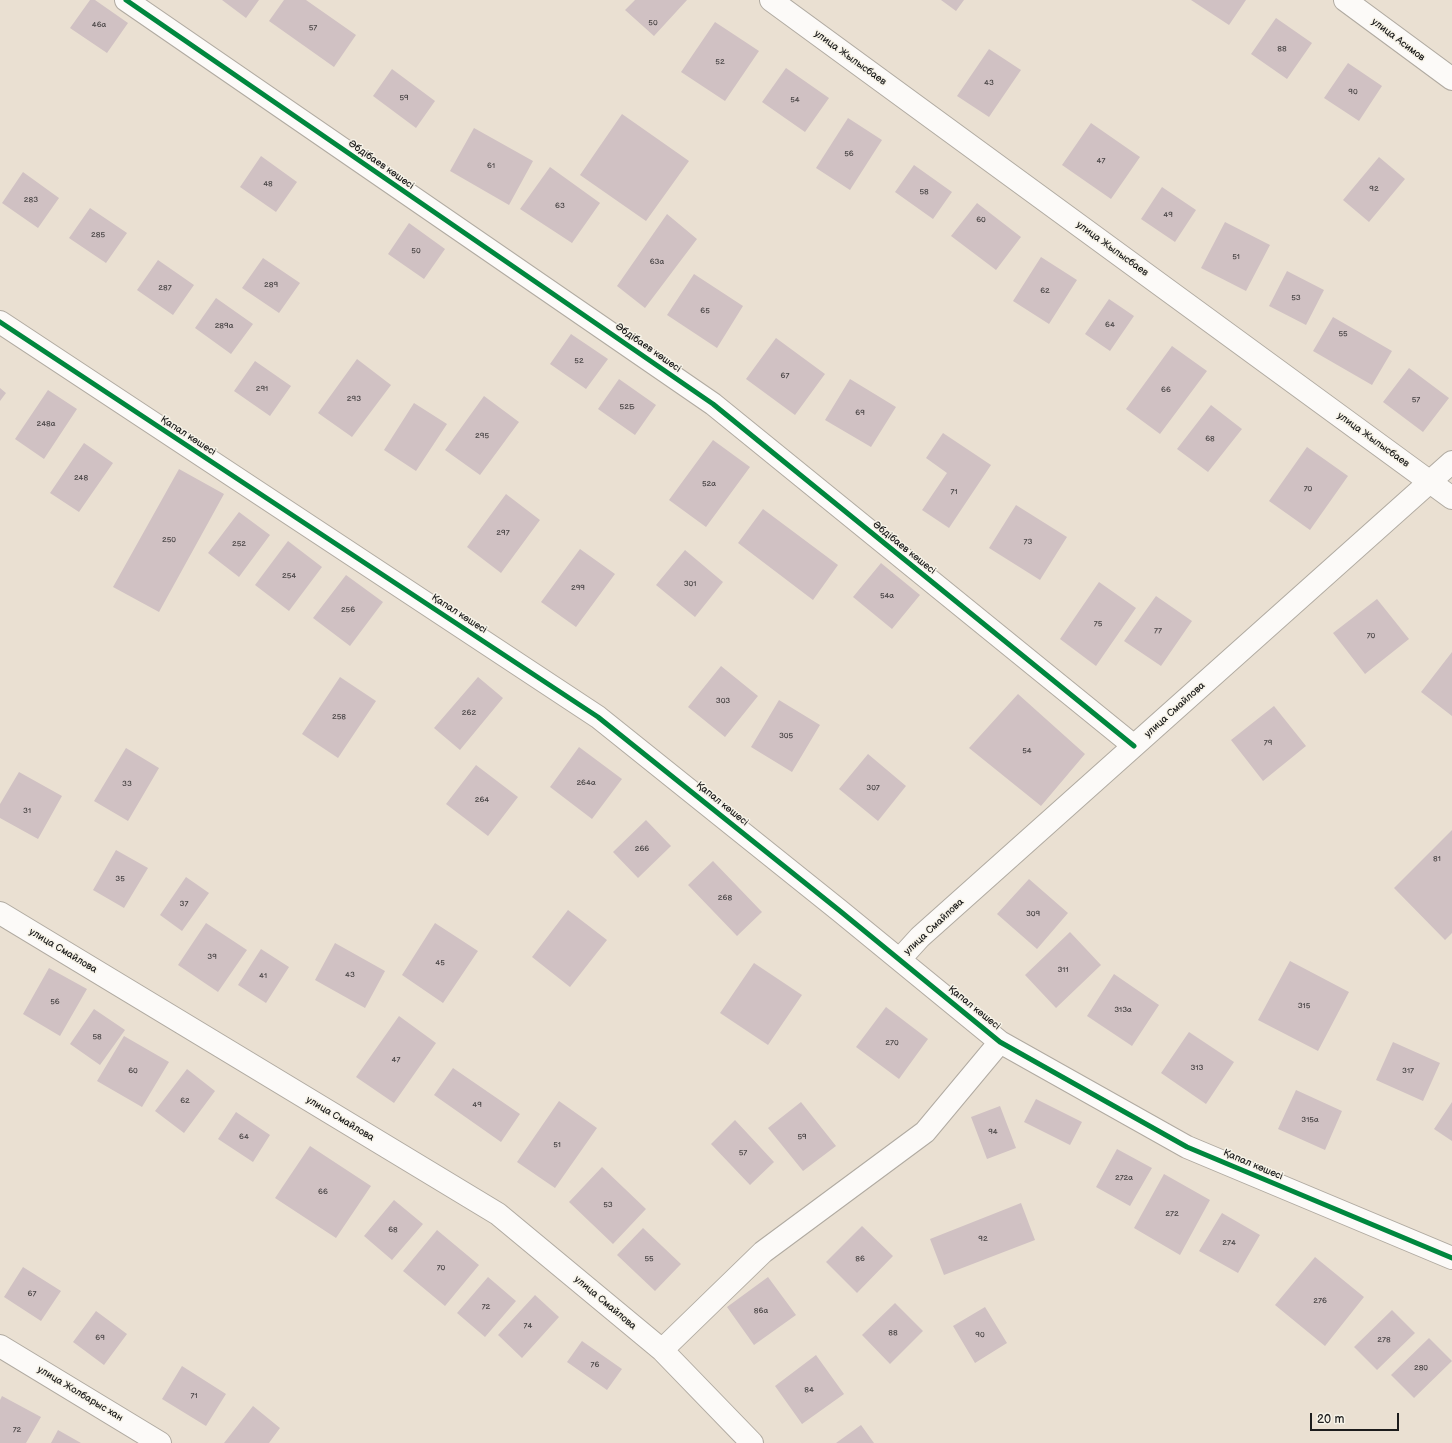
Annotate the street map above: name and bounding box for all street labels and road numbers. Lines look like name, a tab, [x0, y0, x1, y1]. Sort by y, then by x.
street label: улица Асимов	[1369, 16, 1427, 64]
street label: улица Жылысбаев	[812, 28, 888, 88]
street label: Әбдібаев көшесі	[346, 138, 416, 192]
street label: улица Жылысбаев	[1074, 219, 1150, 279]
street label: Әбдібаев көшесі	[613, 321, 683, 375]
street label: улица Жылысбаев	[1335, 410, 1411, 470]
street label: Қапал көшесі	[158, 414, 218, 458]
street label: Әбдібаев көшесі	[870, 519, 938, 577]
street label: Қапал көшесі	[429, 592, 489, 636]
street label: улица Смайлова	[1142, 680, 1208, 740]
street label: Қапал көшесі	[693, 779, 751, 829]
street label: улица Смайлова	[902, 896, 966, 958]
street label: улица Смайлова	[27, 926, 99, 976]
street label: Қапал көшесі	[945, 983, 1003, 1033]
street label: улица Смайлова	[304, 1094, 376, 1144]
street label: Қапал көшесі	[1221, 1147, 1285, 1183]
street label: улица Смайлова	[572, 1274, 638, 1332]
street label: улица Жолбарыс хан	[35, 1364, 125, 1424]

